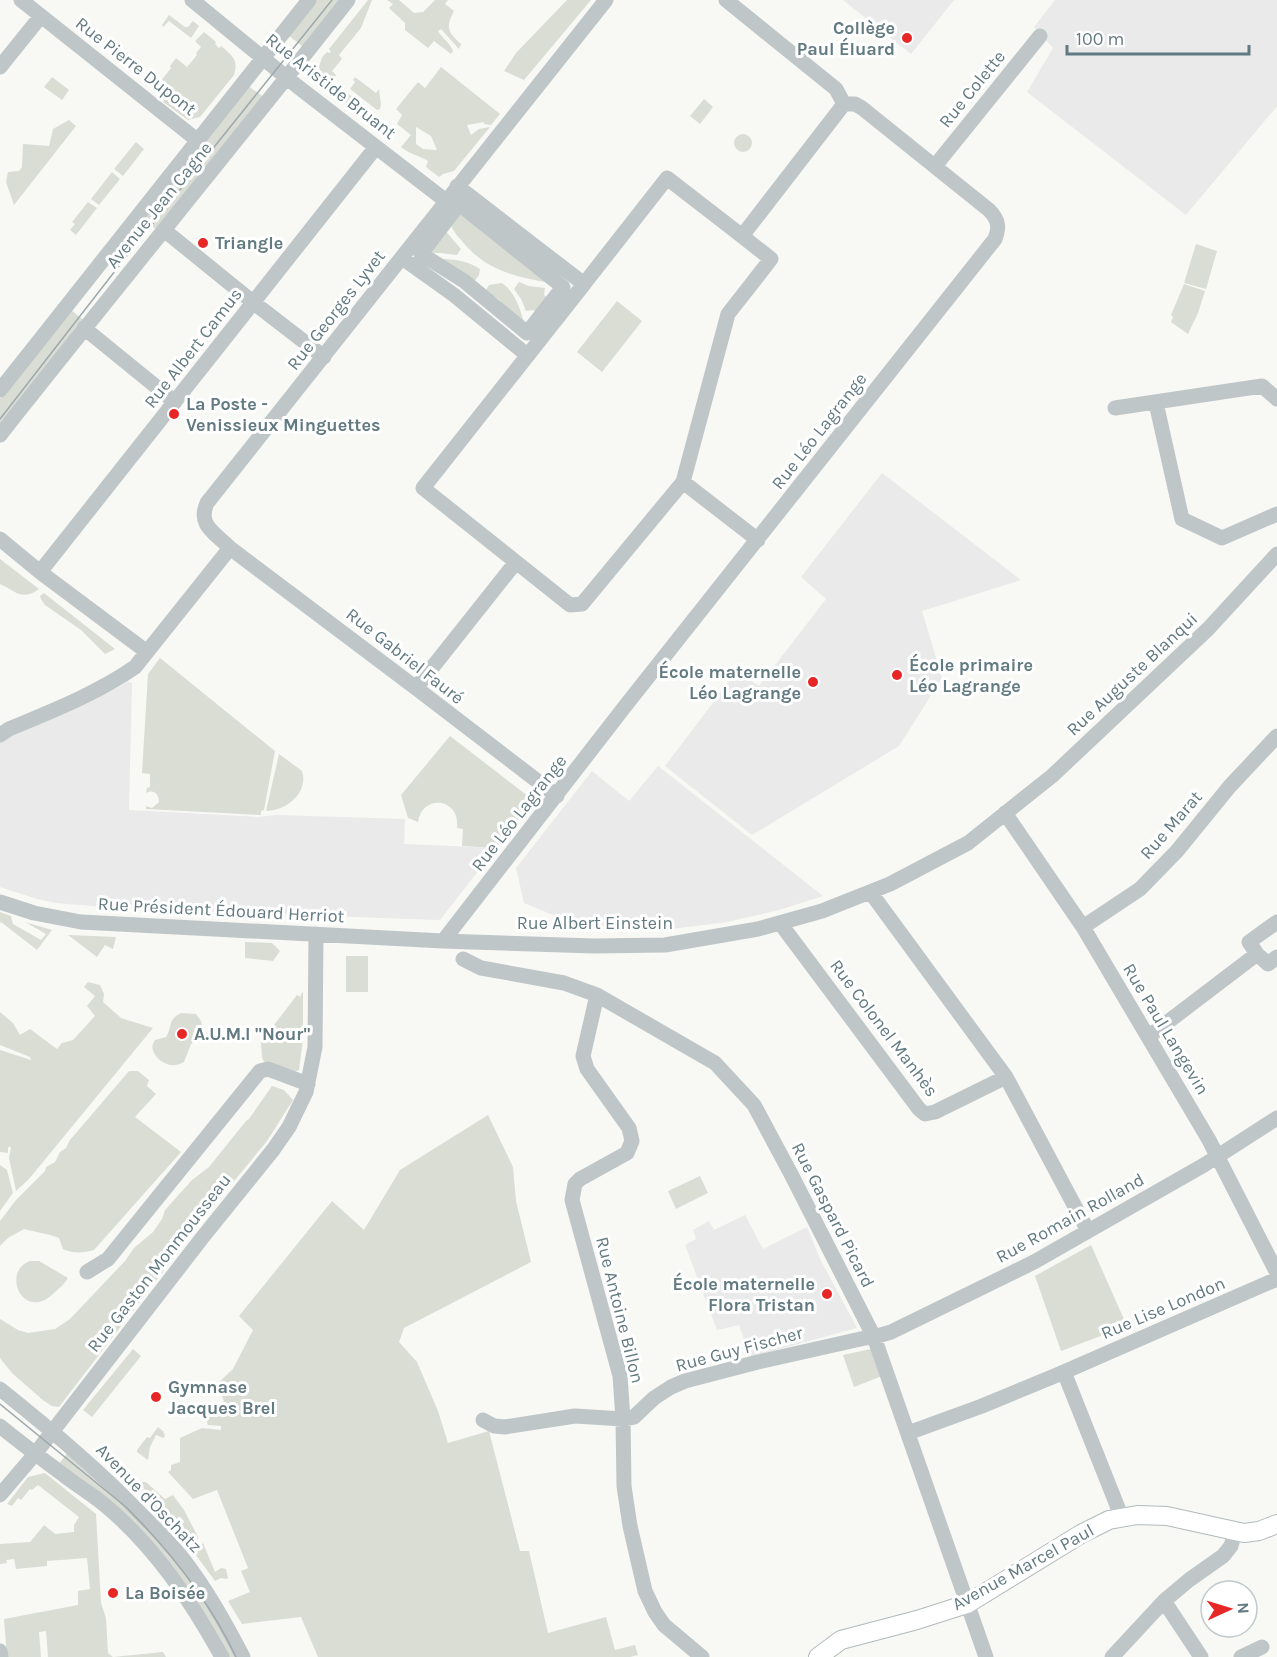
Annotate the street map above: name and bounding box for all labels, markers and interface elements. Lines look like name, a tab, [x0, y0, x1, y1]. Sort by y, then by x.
street label: Rue Pierre Dupont	[71, 12, 201, 120]
place label: Collège Paul Éluard	[797, 17, 895, 60]
scale bar	[1067, 18, 1248, 56]
street label: Rue Aristide Bruant	[261, 28, 401, 144]
text: 100 m	[1076, 28, 1124, 50]
marker: Collège Paul Éluard	[900, 31, 914, 45]
street label: Rue Colette	[934, 46, 1010, 132]
street label: Avenue Jean Cagne	[101, 137, 217, 273]
place label: Triangle	[215, 232, 283, 254]
marker: Triangle	[196, 236, 210, 250]
street label: Rue Georges Lyvet	[282, 245, 390, 375]
street label: Rue Albert Camus	[139, 284, 247, 412]
street label: Rue Léo Lagrange	[766, 368, 872, 494]
place label: La Poste - Venissieux Minguettes	[186, 393, 380, 436]
marker: La Poste - Venissieux Minguettes	[167, 407, 181, 421]
street label: Rue Gabriel Fauré	[342, 603, 468, 709]
street label: Rue Auguste Blanqui	[1062, 608, 1202, 740]
place label: École primaire Léo Lagrange	[909, 653, 1033, 697]
place label: École maternelle Léo Lagrange	[659, 660, 801, 704]
marker: École primaire Léo Lagrange	[890, 668, 904, 682]
marker: École maternelle Léo Lagrange	[806, 675, 820, 689]
street label: Rue Léo Lagrange	[466, 750, 572, 876]
street label: Rue Marat	[1135, 786, 1207, 864]
street label: Rue Président Édouard Herriot	[97, 892, 345, 927]
street label: Rue Albert Einstein	[517, 912, 673, 934]
street label: Rue Colonel Manhès	[825, 955, 943, 1101]
street label: Rue Paul Langevin	[1118, 959, 1214, 1099]
place label: A.U.M.I "Nour"	[194, 1023, 310, 1045]
marker: A.U.M.I "Nour"	[175, 1027, 189, 1041]
street label: Rue Gaspard Picard	[787, 1139, 879, 1291]
street label: Rue Romain Rolland	[992, 1168, 1148, 1268]
street label: Rue Gaston Monmousseau	[82, 1169, 236, 1357]
street label: Rue Antoine Billon	[591, 1234, 649, 1386]
place label: École maternelle Flora Tristan	[673, 1272, 815, 1316]
street label: Rue Lise London	[1098, 1272, 1228, 1344]
marker: École maternelle Flora Tristan	[820, 1287, 834, 1301]
street label: Rue Guy Fischer	[673, 1321, 805, 1377]
place label: Gymnase Jacques Brel	[168, 1376, 276, 1419]
marker: Gymnase Jacques Brel	[149, 1390, 163, 1404]
street label: Avenue d'Oschatz	[91, 1439, 207, 1557]
street label: Avenue Marcel Paul	[948, 1519, 1098, 1615]
north arrow	[1199, 1579, 1259, 1639]
place label: La Boisée	[125, 1582, 205, 1604]
marker: La Boisée	[106, 1586, 120, 1600]
text: N	[1234, 1602, 1253, 1614]

